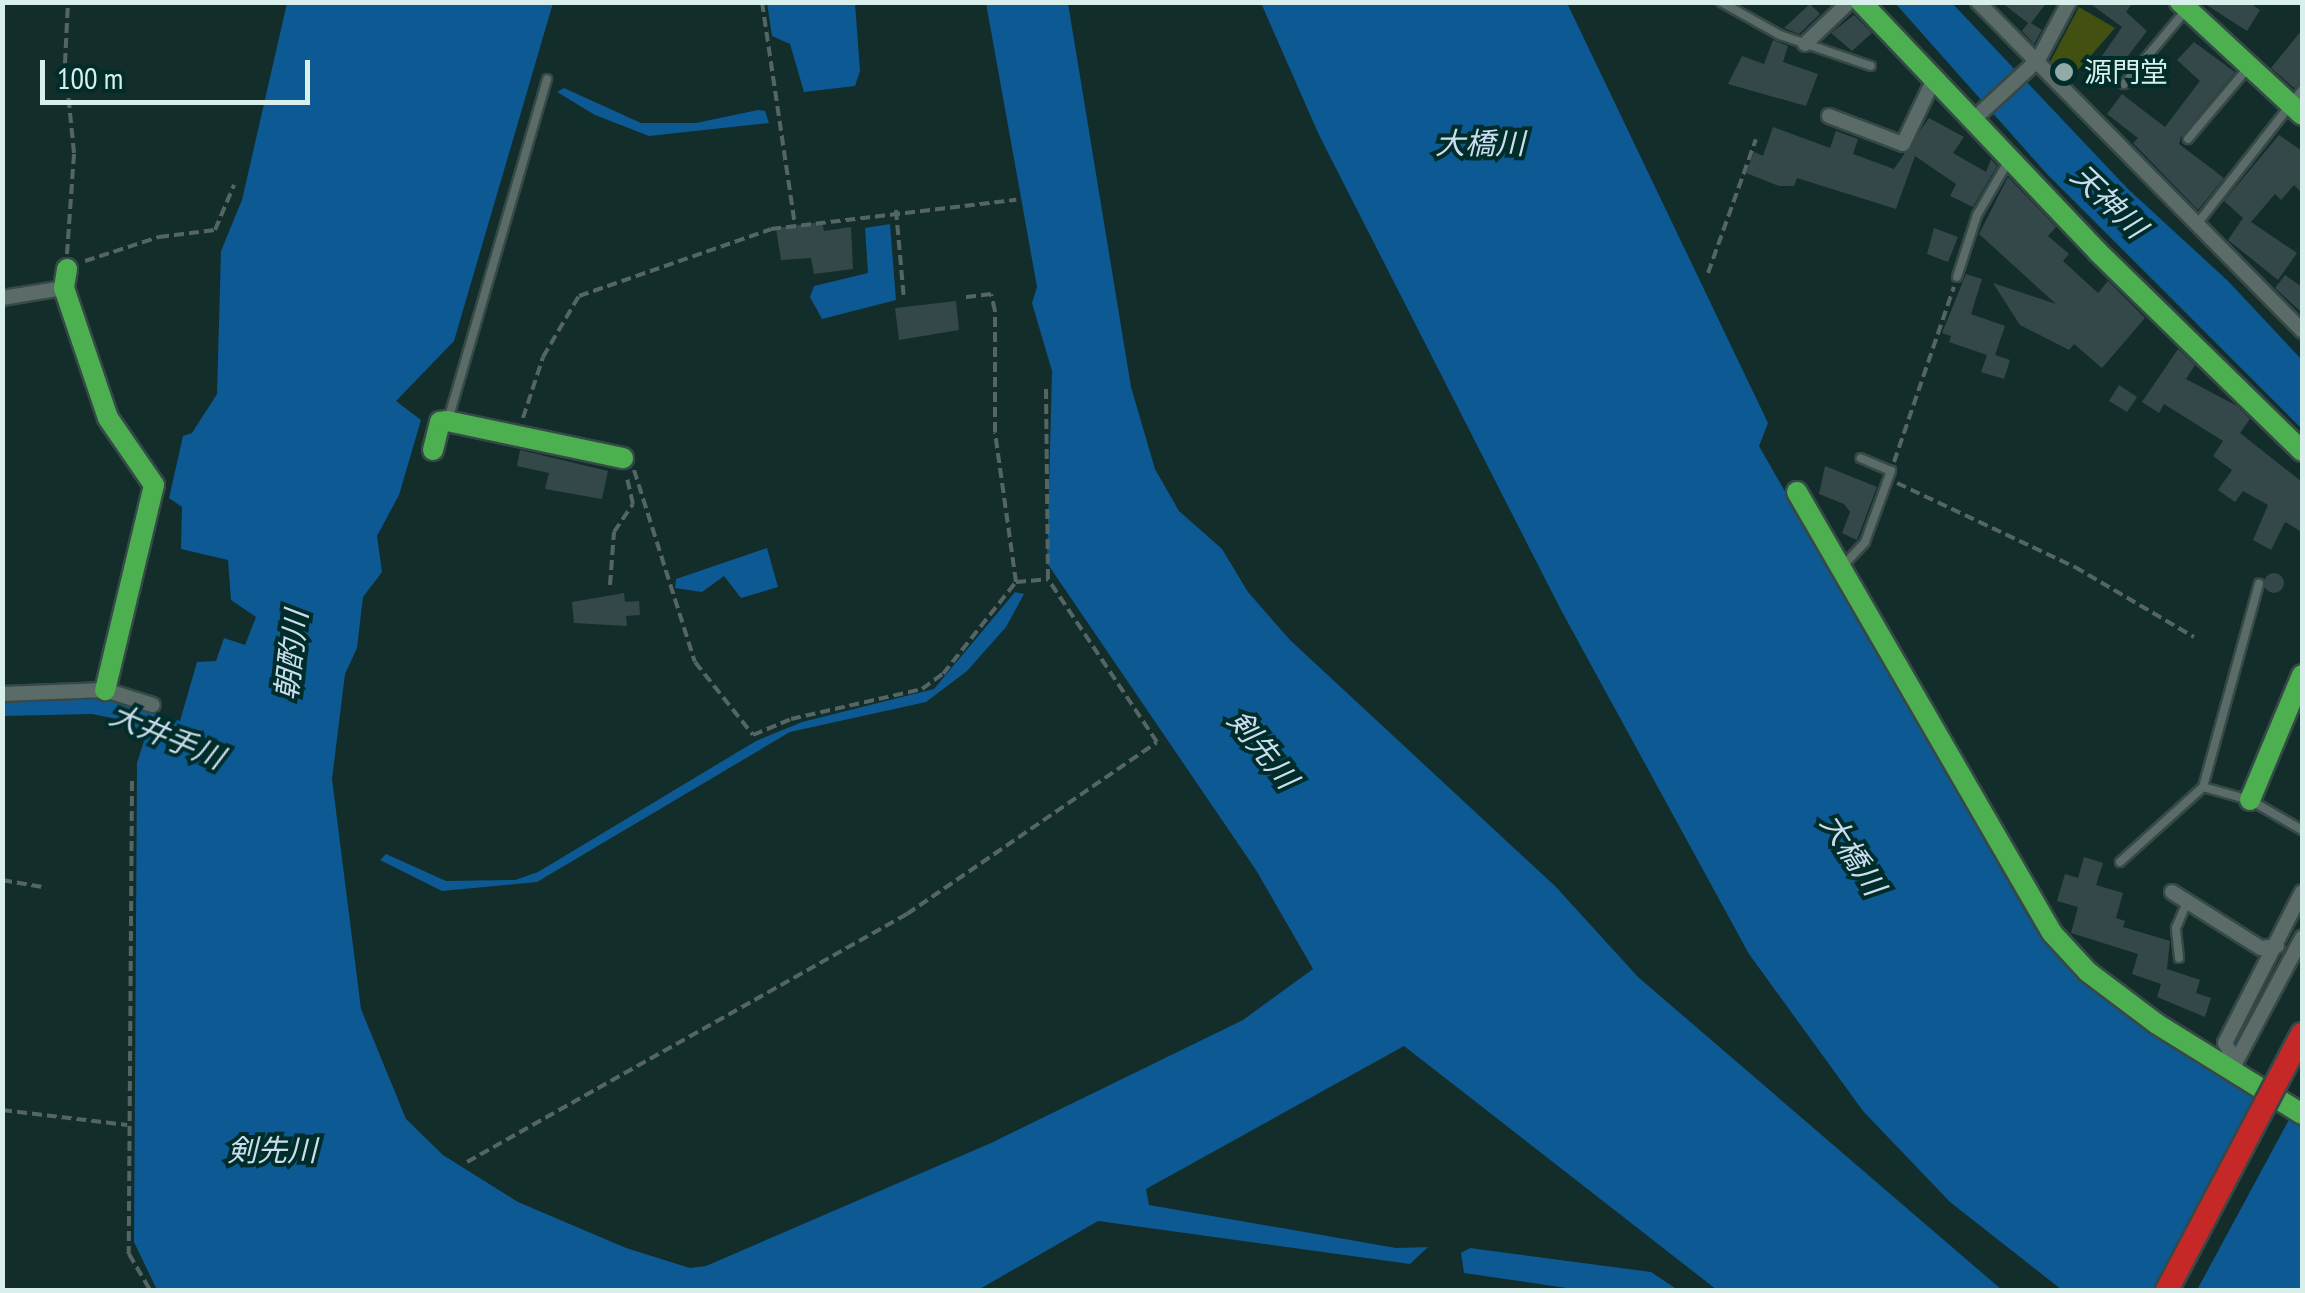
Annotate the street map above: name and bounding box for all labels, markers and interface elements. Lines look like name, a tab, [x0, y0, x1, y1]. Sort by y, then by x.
scale bar	[45, 40, 315, 102]
place label: 源門堂	[2084, 55, 2168, 89]
text: 100 m	[57, 58, 123, 97]
marker: 源門堂	[2053, 61, 2075, 83]
water label: 大橋川	[1435, 125, 1525, 161]
water label: 天神川	[2064, 157, 2154, 245]
water label: 朝酌川	[268, 608, 314, 702]
water label: 大井手川	[105, 696, 229, 776]
water label: 剣先川	[1221, 703, 1305, 795]
water label: 大橋川	[1813, 806, 1893, 902]
water label: 剣先川	[227, 1132, 317, 1168]

